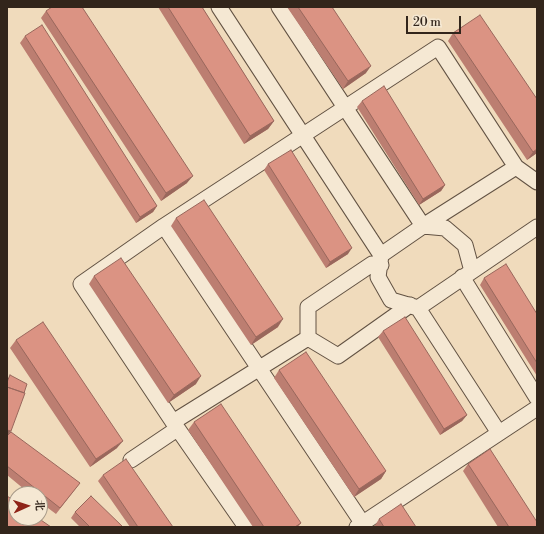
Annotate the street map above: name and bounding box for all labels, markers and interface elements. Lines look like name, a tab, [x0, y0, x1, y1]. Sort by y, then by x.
scale bar	[408, 8, 463, 34]
text: 20 m	[413, 15, 441, 30]
north arrow	[8, 486, 48, 526]
text: 北	[32, 500, 46, 511]

